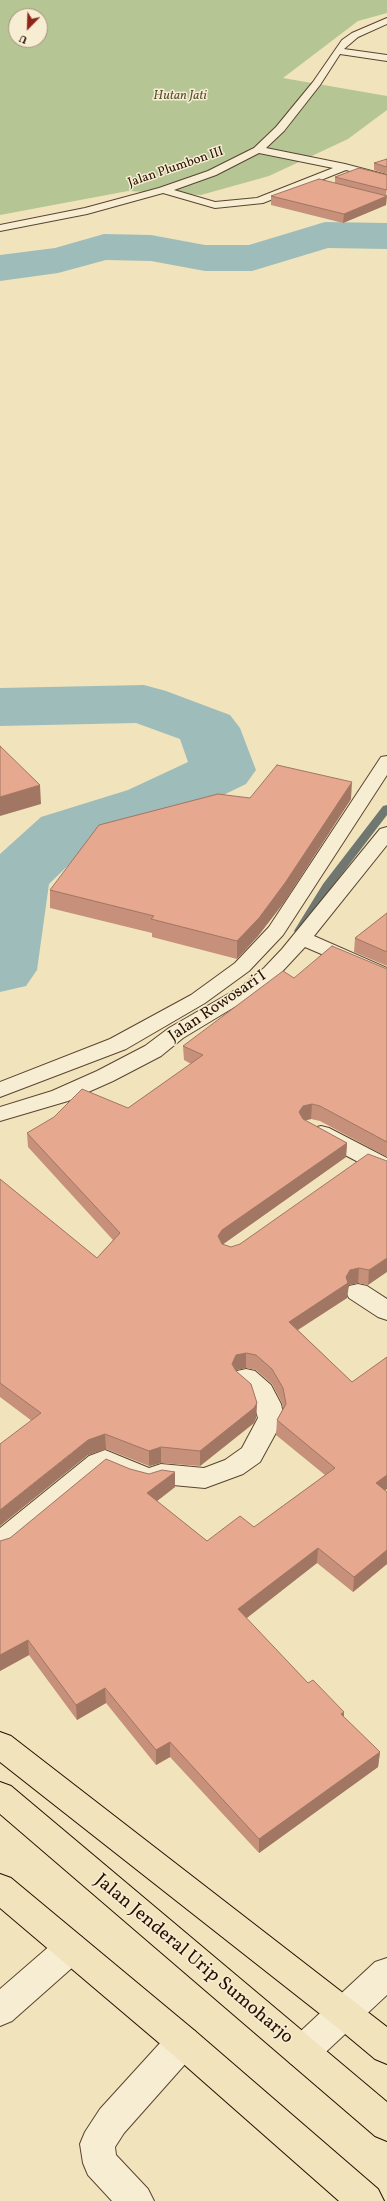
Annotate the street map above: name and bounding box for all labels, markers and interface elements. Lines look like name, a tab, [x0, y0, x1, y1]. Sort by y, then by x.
north arrow	[8, 8, 48, 48]
text: U	[17, 30, 30, 47]
park label: Hutan Jati	[153, 89, 207, 105]
street label: Jalan Plumbon III	[126, 144, 226, 192]
street label: Jalan Rowosari I	[166, 967, 270, 1047]
street label: Jalan Jenderal Urip Sumoharjo	[89, 1870, 297, 2050]

